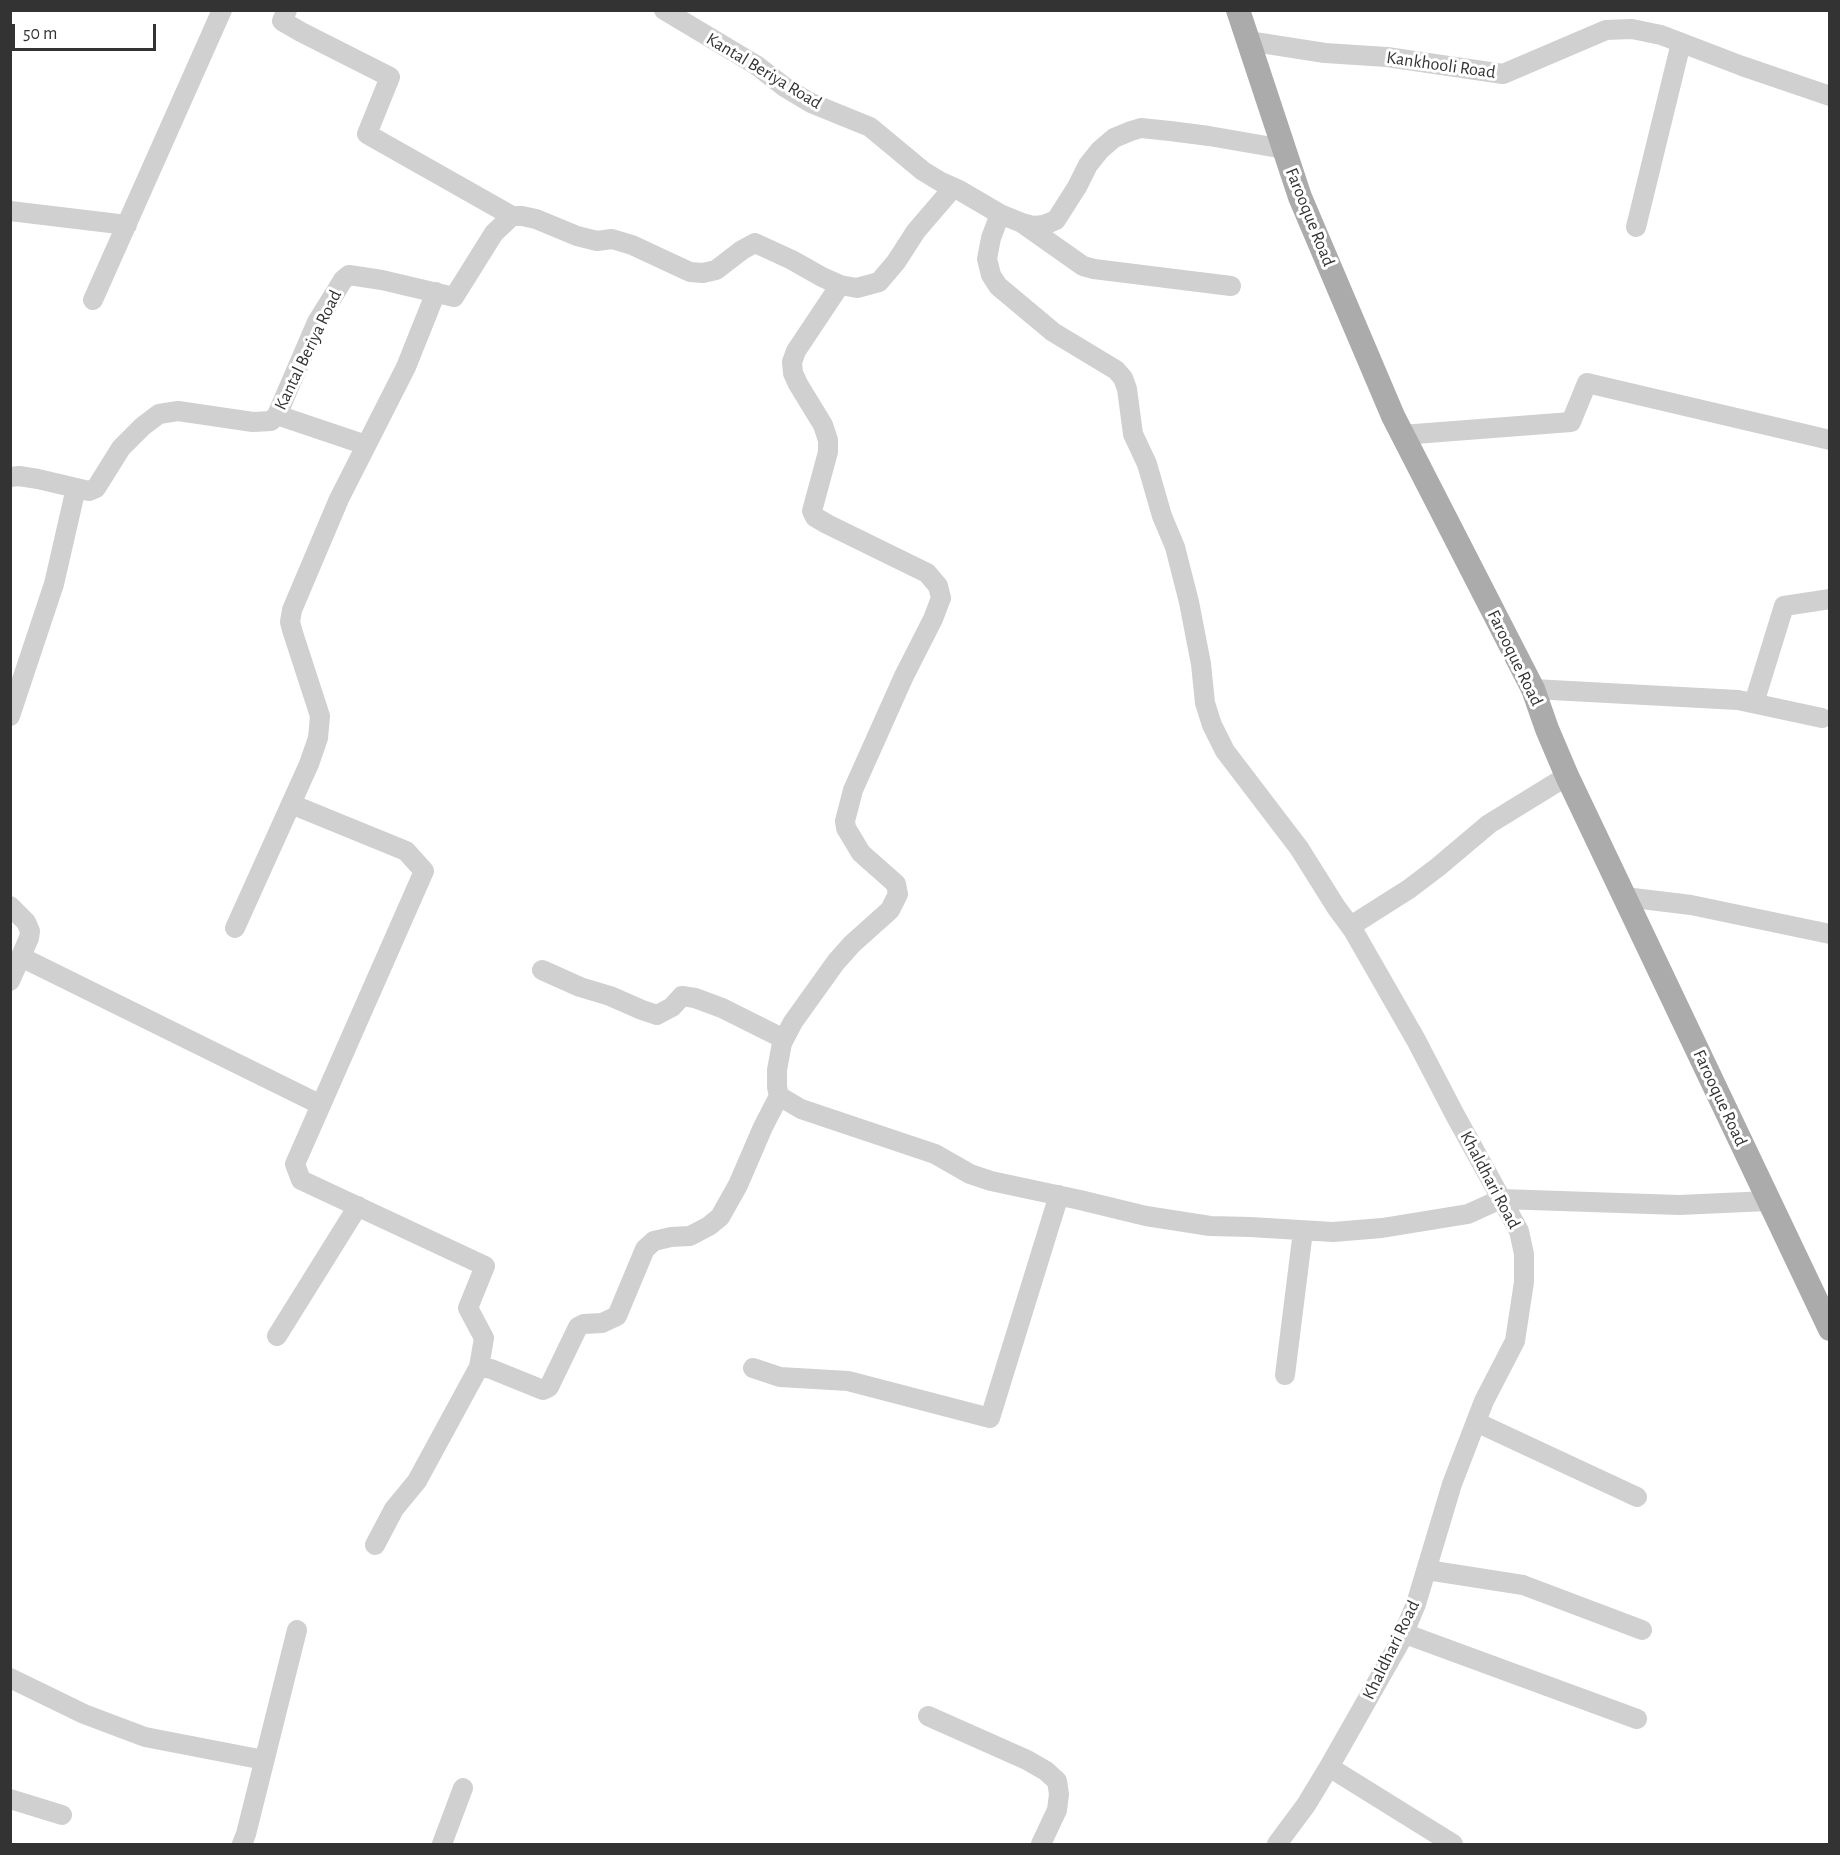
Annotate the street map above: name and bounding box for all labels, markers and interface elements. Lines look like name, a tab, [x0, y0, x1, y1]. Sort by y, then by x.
scale bar	[15, 12, 159, 50]
text: 50 m	[23, 25, 57, 43]
street label: Kantal Beriya Road	[702, 28, 826, 114]
street label: Kankhooli Road	[1385, 47, 1497, 83]
street label: Farooque Road	[1280, 165, 1340, 269]
street label: Kantal Beriya Road	[270, 286, 346, 414]
street label: Farooque Road	[1482, 606, 1548, 710]
street label: Farooque Road	[1688, 1046, 1752, 1150]
street label: Khaldhari Road	[1455, 1127, 1525, 1233]
street label: Khaldhari Road	[1358, 1597, 1424, 1703]

